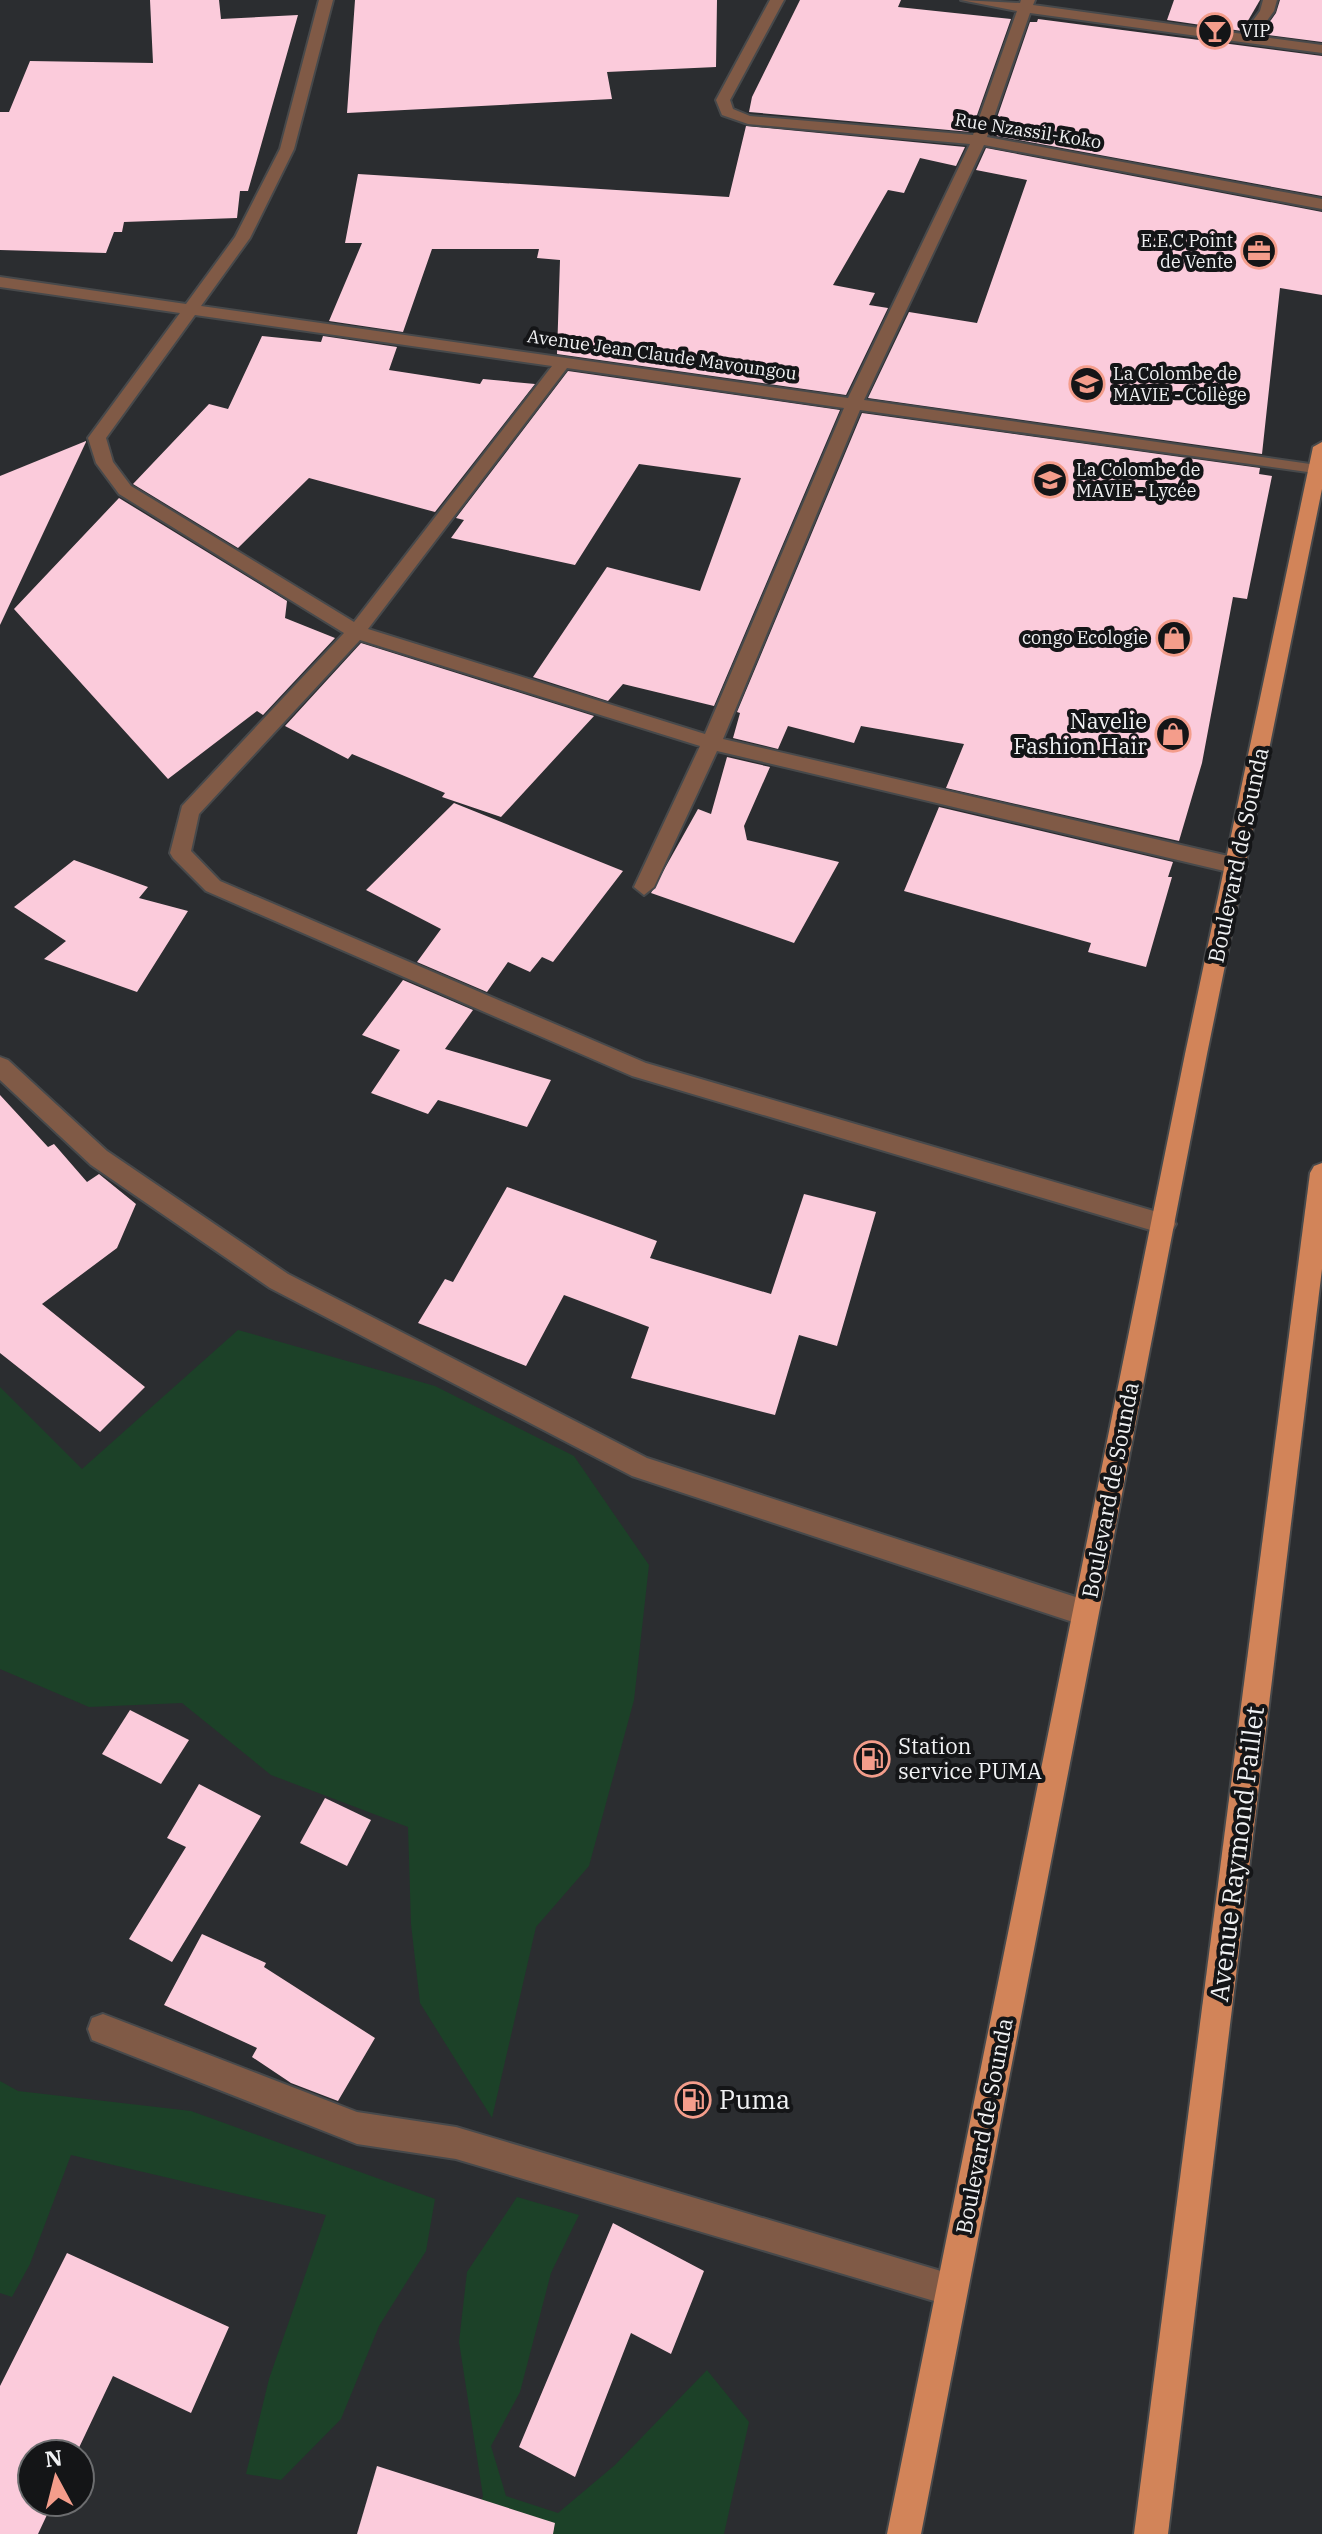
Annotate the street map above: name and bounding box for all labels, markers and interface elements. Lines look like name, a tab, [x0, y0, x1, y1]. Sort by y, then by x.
bar icon: VIP	[1196, 12, 1234, 50]
place label: VIP	[1241, 19, 1270, 42]
street label: Rue Nzassil-Koko	[953, 108, 1103, 153]
place label: E.E.C Point de Vente	[1140, 229, 1233, 273]
office icon: E.E.C Point de Vente	[1240, 232, 1278, 270]
street label: Avenue Jean Claude Mavoungou	[526, 324, 798, 385]
place label: La Colombe de MAVIE - Collège	[1113, 362, 1247, 406]
school or university icon: La Colombe de MAVIE - Collège	[1068, 365, 1106, 403]
place label: La Colombe de MAVIE - Lycée	[1076, 458, 1200, 502]
school or university icon: La Colombe de MAVIE - Lycée	[1031, 461, 1069, 499]
shop icon: congo Ecologie	[1155, 619, 1193, 657]
place label: congo Ecologie	[1022, 626, 1148, 649]
place label: Navelie Fashion Hair	[1013, 706, 1147, 760]
shop icon: Navelie Fashion Hair	[1154, 715, 1192, 753]
street label: Boulevard de Sounda	[1201, 745, 1275, 965]
street label: Boulevard de Sounda	[1074, 1379, 1145, 1600]
street label: Avenue Raymond Paillet	[1201, 1704, 1271, 2004]
place label: Station service PUMA	[898, 1731, 1042, 1785]
fuel station icon: Station service PUMA	[853, 1740, 891, 1778]
street label: Boulevard de Sounda	[948, 2015, 1019, 2236]
fuel station icon: Puma	[674, 2081, 712, 2119]
place label: Puma	[719, 2082, 790, 2116]
north arrow	[16, 2438, 96, 2518]
text: N	[43, 2442, 64, 2473]

